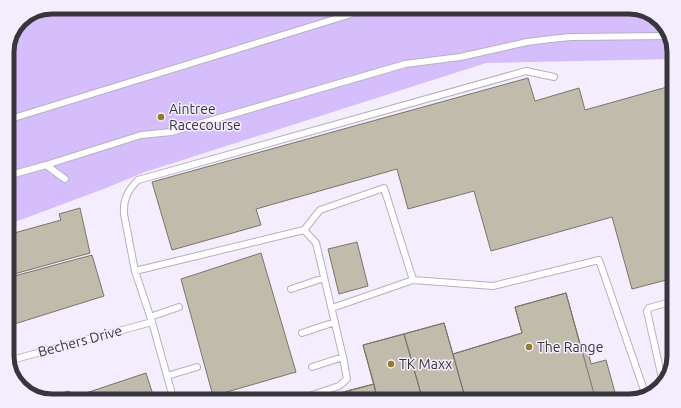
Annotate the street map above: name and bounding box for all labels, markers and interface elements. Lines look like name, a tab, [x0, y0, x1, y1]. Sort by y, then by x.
place label: Aintree Racecourse	[169, 101, 241, 133]
marker: Aintree Racecourse	[156, 112, 166, 122]
street label: Bechers Drive	[36, 322, 124, 360]
place label: The Range	[537, 339, 603, 355]
marker: The Range	[524, 342, 534, 352]
place label: TK Maxx	[399, 356, 452, 372]
marker: TK Maxx	[386, 359, 396, 369]

